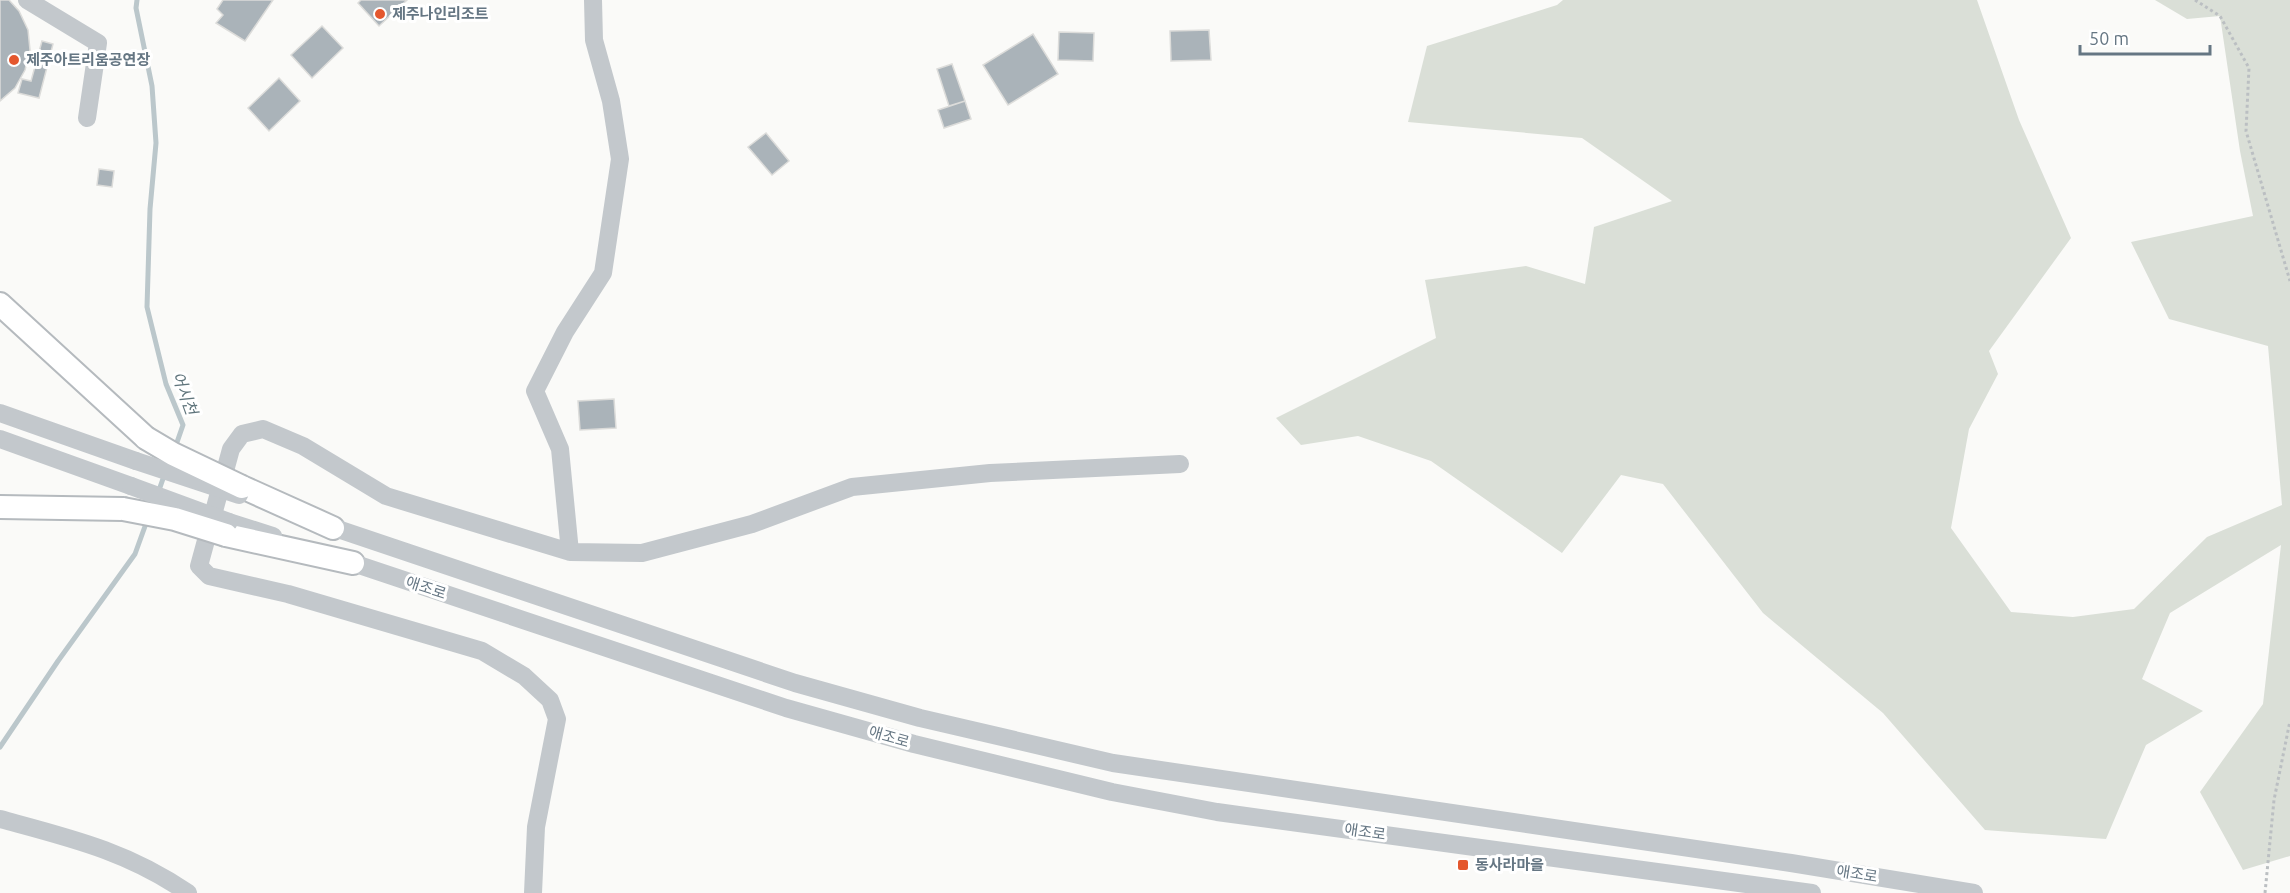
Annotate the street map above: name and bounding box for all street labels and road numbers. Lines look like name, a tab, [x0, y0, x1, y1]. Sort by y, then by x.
street label: 애조로	[404, 573, 448, 602]
street label: 애조로	[867, 723, 911, 750]
street label: 애조로	[1343, 820, 1387, 843]
street label: 애조로	[1835, 862, 1879, 885]

